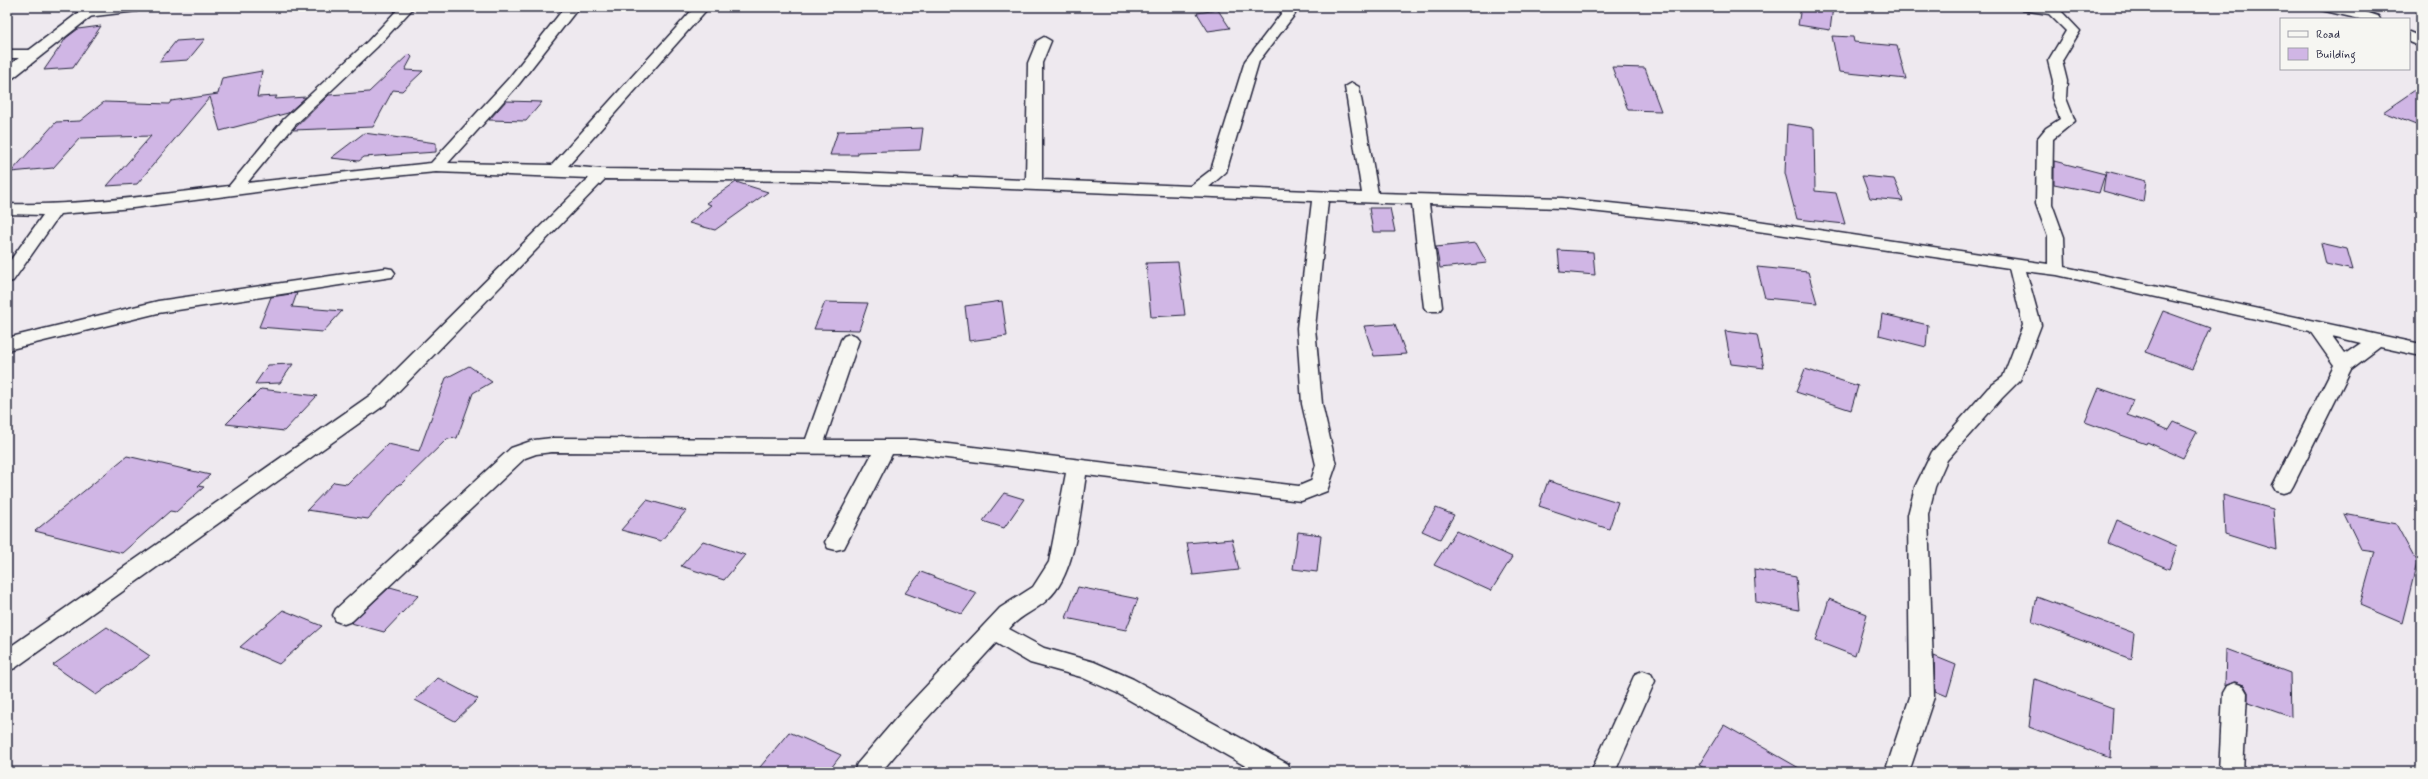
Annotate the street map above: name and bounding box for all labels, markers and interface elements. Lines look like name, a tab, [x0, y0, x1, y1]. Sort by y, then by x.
legend	[2280, 18, 2410, 70]
text: Road	[2316, 27, 2340, 43]
text: Building	[2316, 47, 2356, 64]

